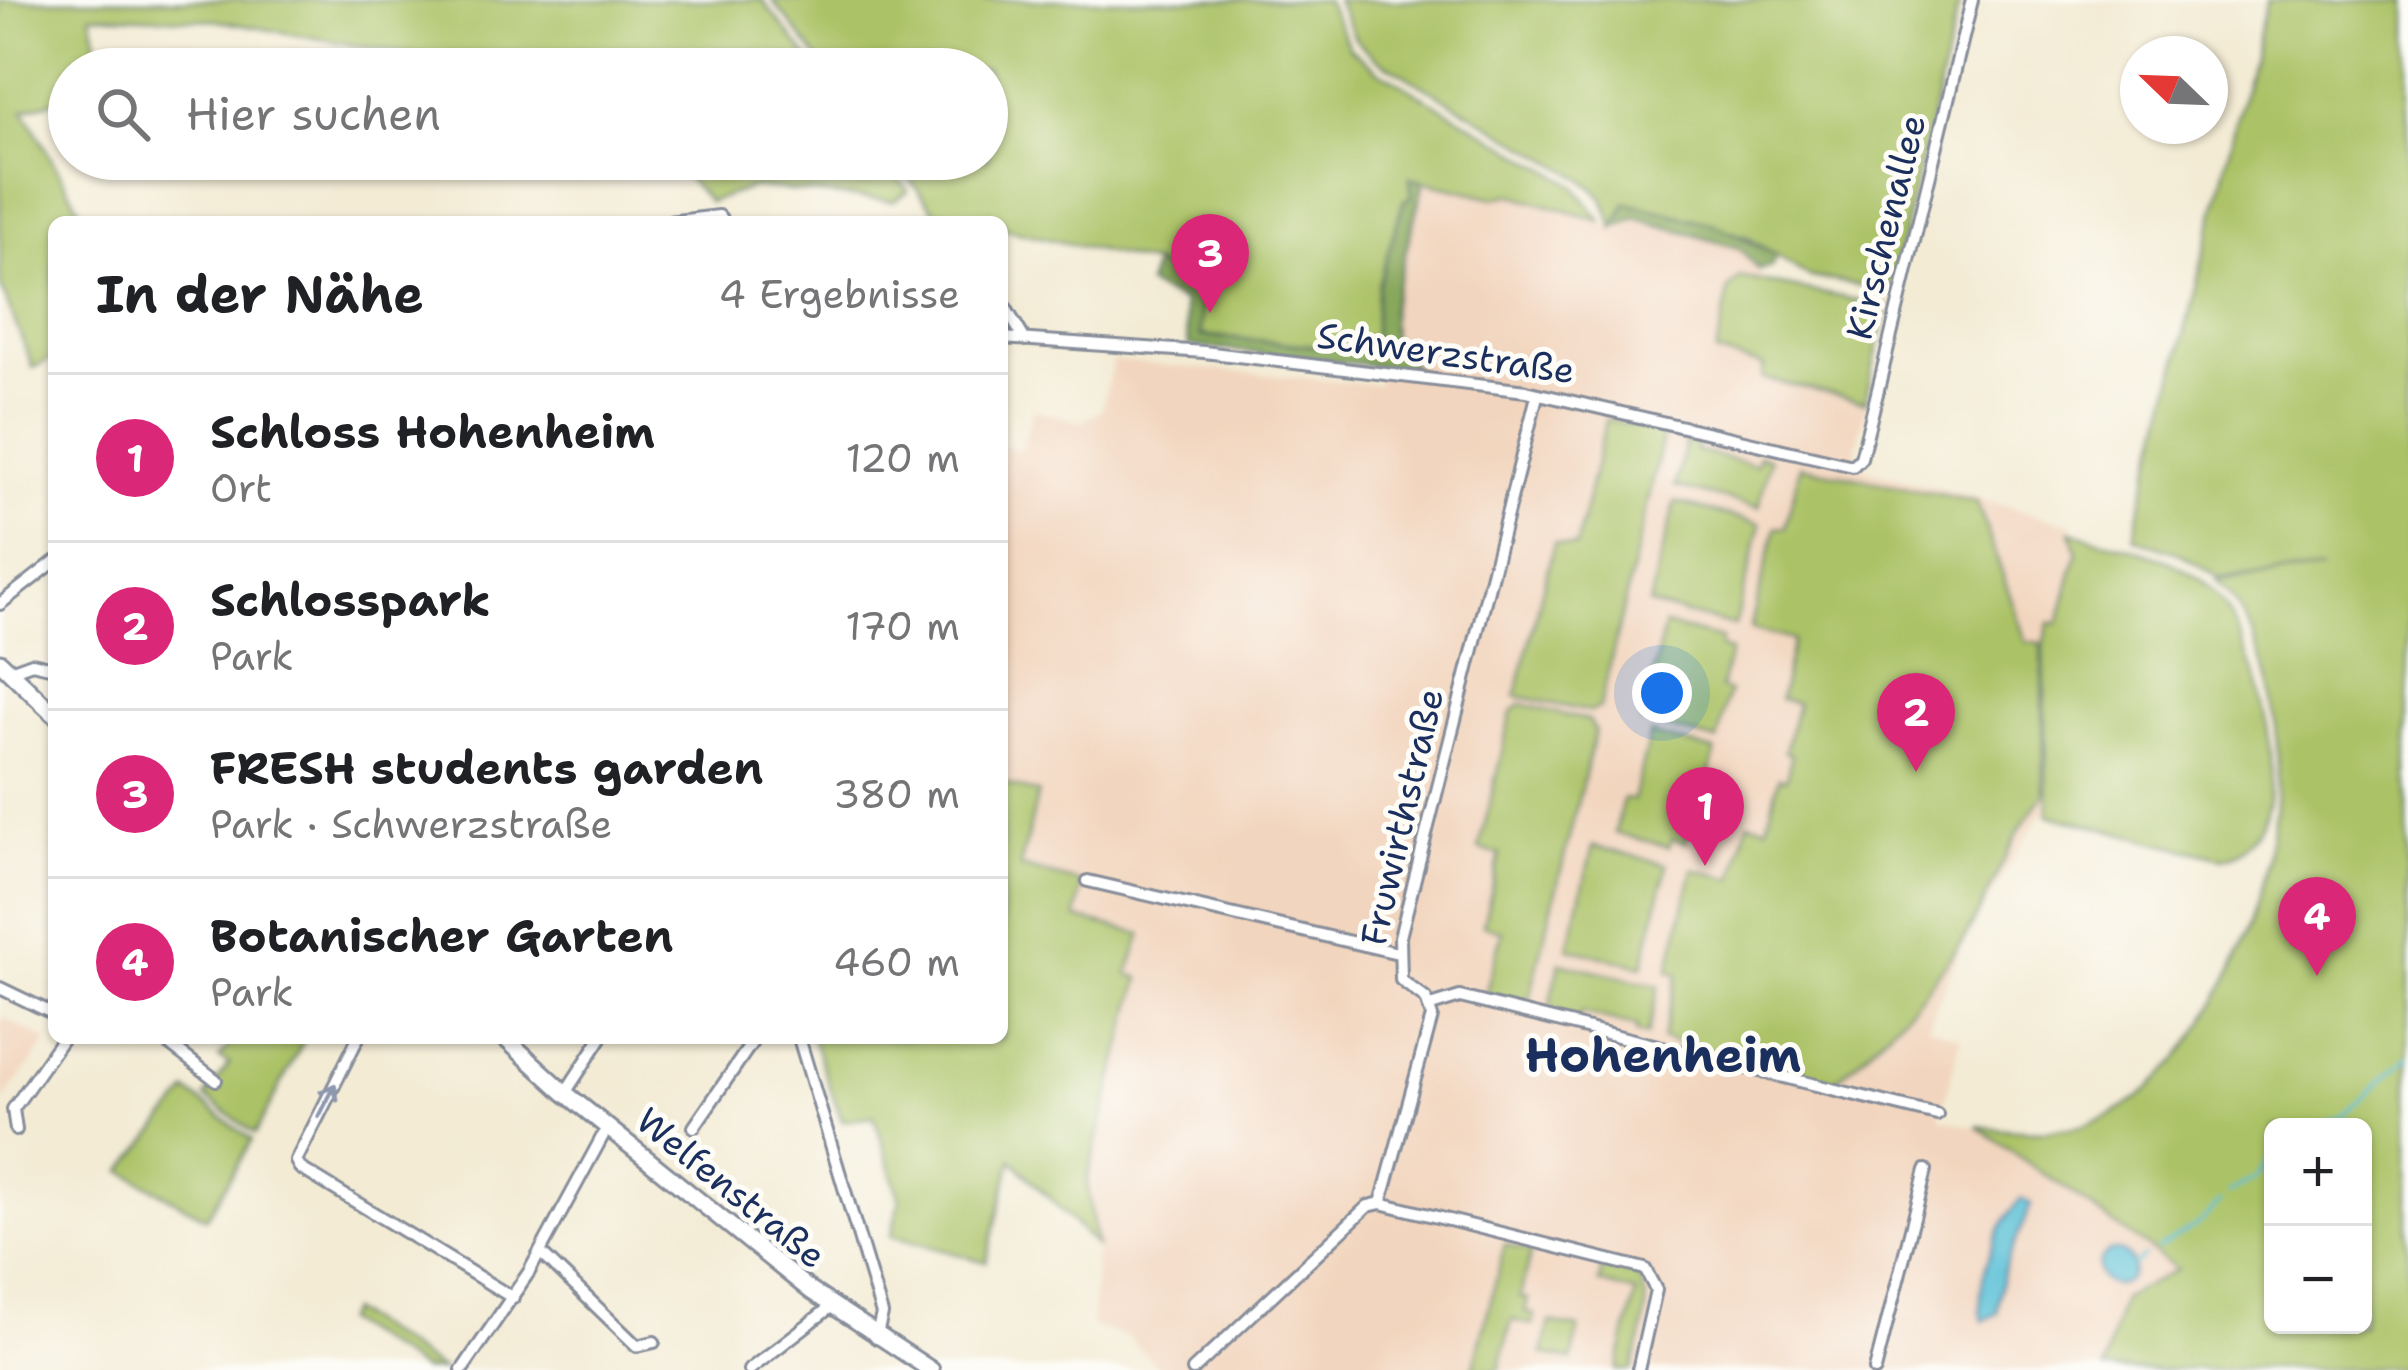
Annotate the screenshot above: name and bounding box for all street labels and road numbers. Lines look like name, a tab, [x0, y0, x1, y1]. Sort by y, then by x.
street label: Kirschenallee	[1834, 109, 1938, 345]
street label: Schwerzstraße	[1314, 311, 1578, 395]
street label: Fruwirthstraße	[1349, 684, 1455, 950]
street label: Welfenstraße	[626, 1096, 836, 1280]

